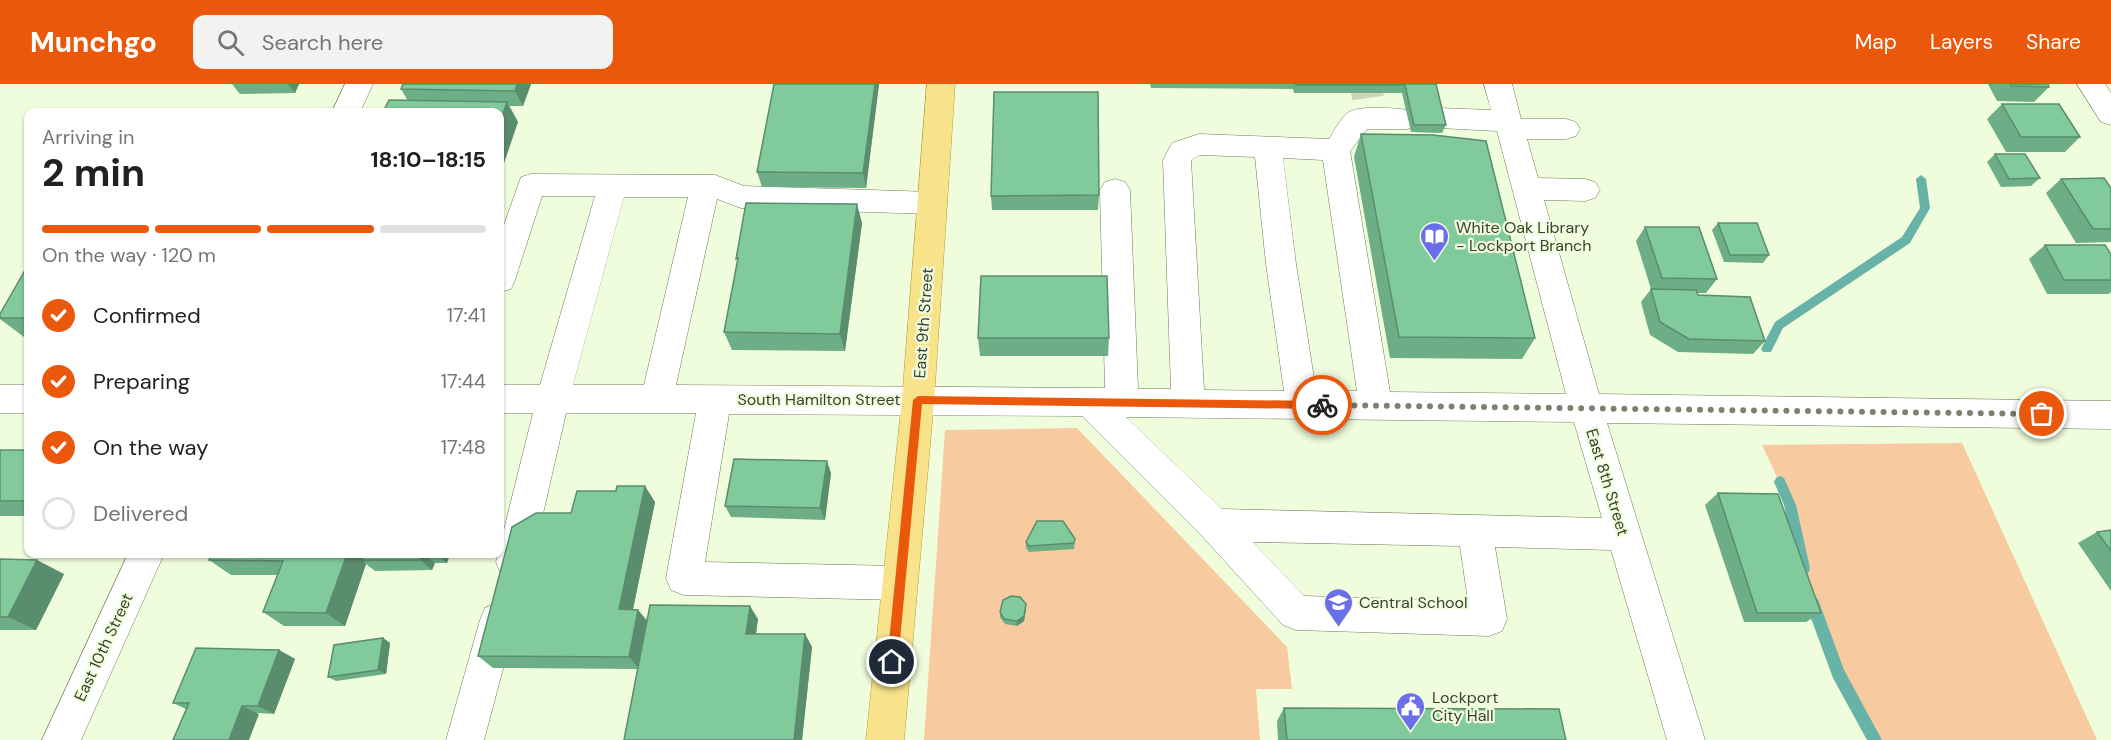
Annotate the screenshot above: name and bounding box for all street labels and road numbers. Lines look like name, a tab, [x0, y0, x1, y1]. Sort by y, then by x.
street label: East 9th Street	[909, 267, 938, 379]
street label: South Hamilton Street	[737, 389, 901, 410]
street label: East 8th Street	[1581, 426, 1634, 538]
street label: East 10th Street	[69, 590, 138, 705]

